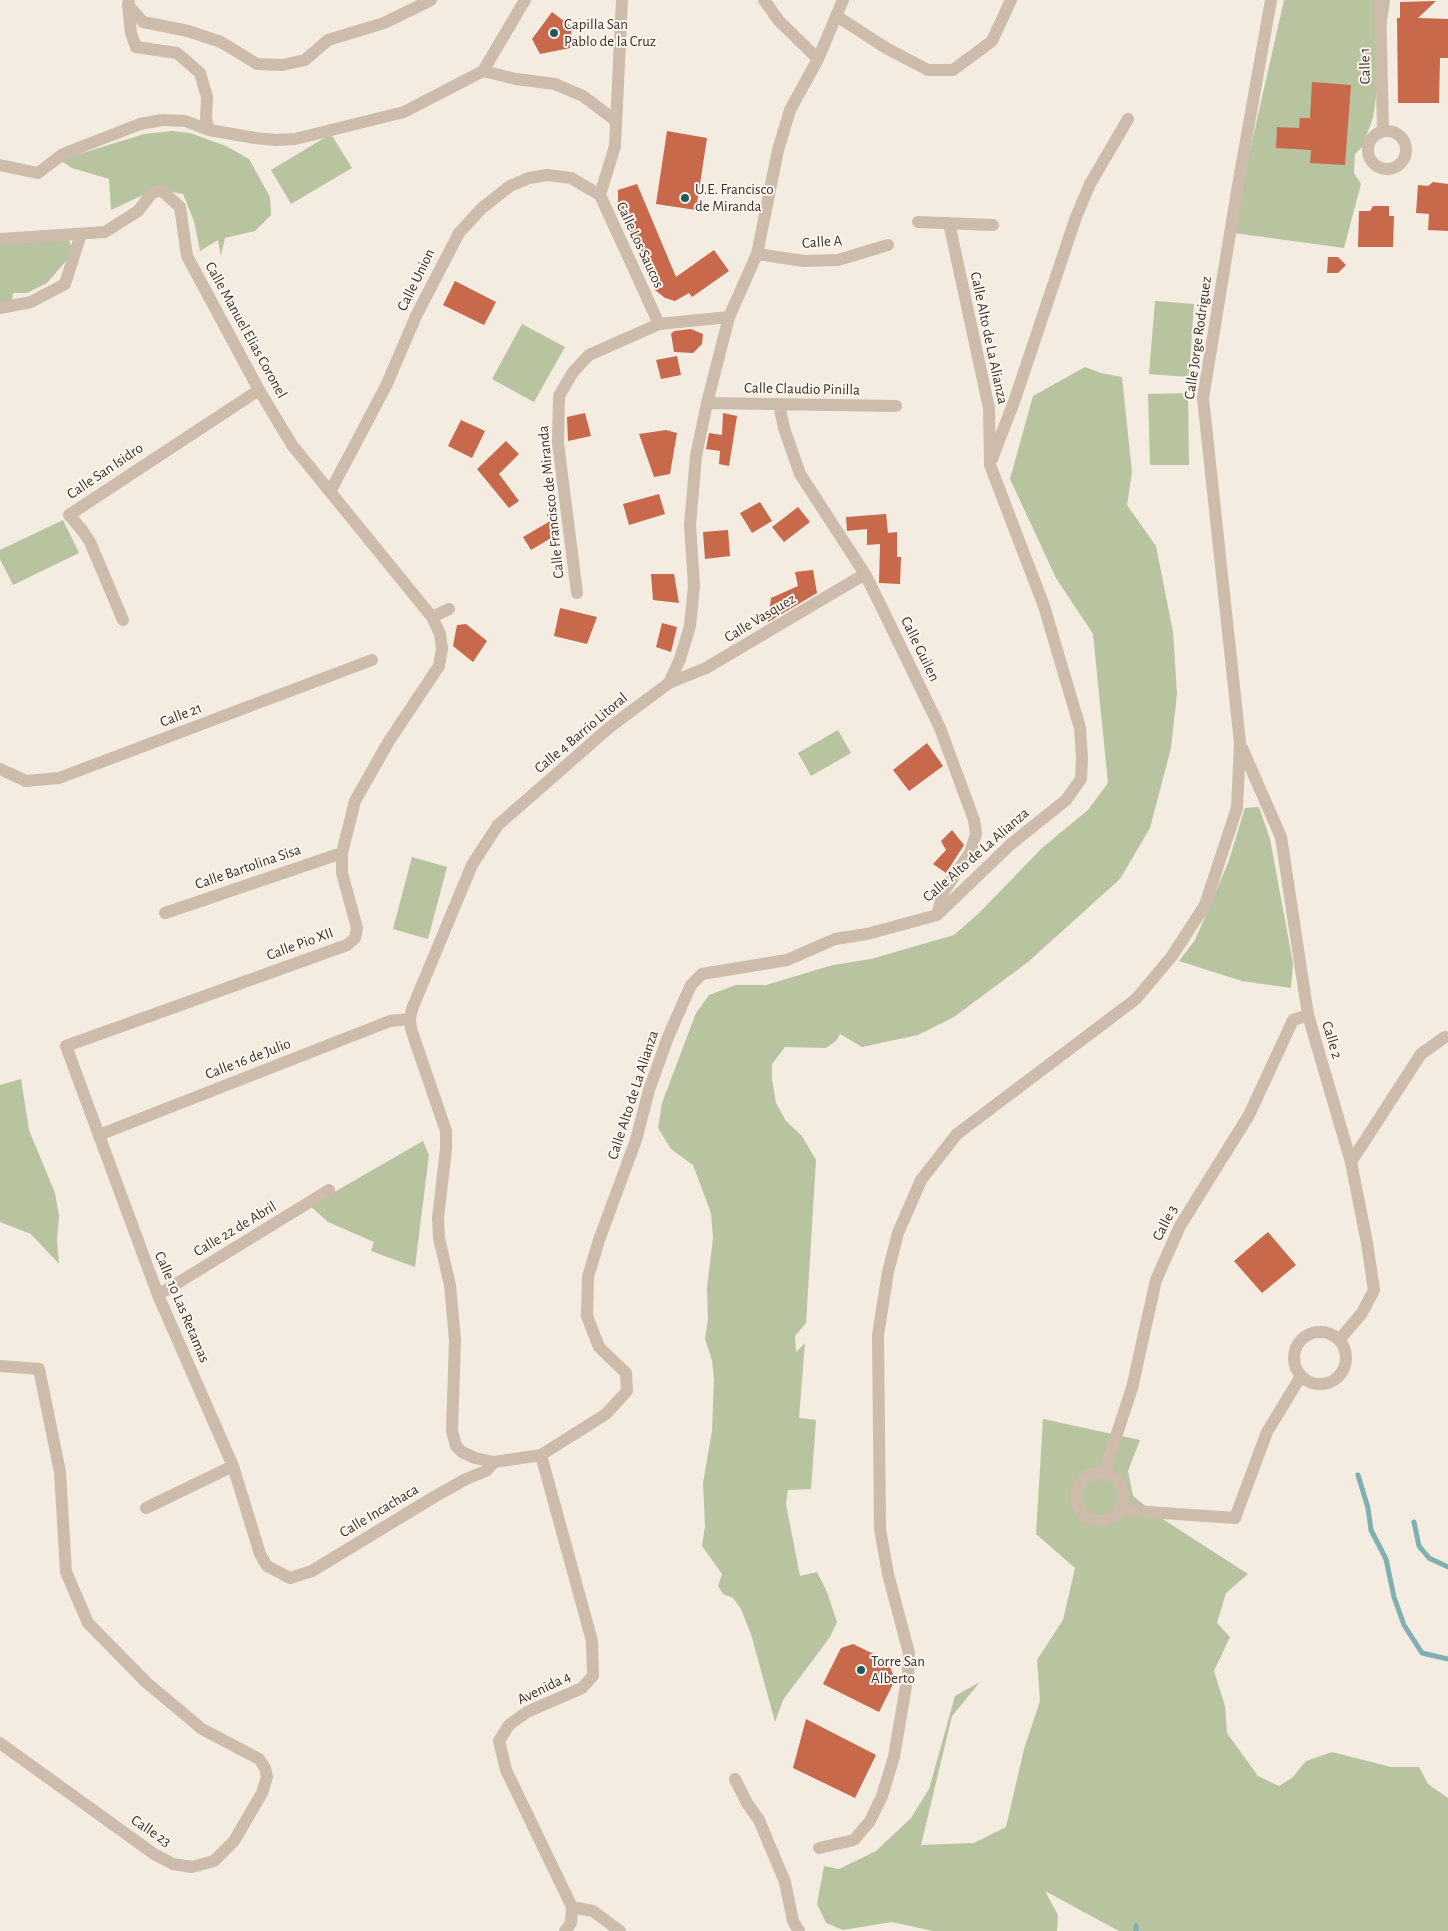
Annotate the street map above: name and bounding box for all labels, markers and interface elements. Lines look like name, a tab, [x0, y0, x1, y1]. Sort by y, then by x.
place label: Capilla San Pablo de la Cruz	[564, 15, 656, 50]
marker: Capilla San Pablo de la Cruz	[548, 27, 560, 39]
street label: Calle 1	[1356, 48, 1374, 84]
place label: U.E. Francisco de Miranda	[695, 180, 774, 215]
marker: U.E. Francisco de Miranda	[679, 192, 691, 204]
street label: Calle Los Saucos	[612, 199, 668, 291]
street label: Calle A	[801, 232, 843, 252]
street label: Calle Union	[393, 246, 439, 314]
street label: Calle Manuel Elias Coronel	[201, 259, 291, 401]
street label: Calle Alto de La Alianza	[966, 270, 1012, 406]
street label: Calle Jorge Rodriguez	[1180, 275, 1216, 401]
street label: Calle Claudio Pinilla	[744, 379, 860, 399]
street label: Calle Francisco de Miranda	[534, 425, 568, 579]
street label: Calle San Isidro	[63, 439, 147, 503]
street label: Calle Vasquez	[721, 590, 799, 646]
street label: Calle Guilen	[897, 614, 943, 684]
street label: Calle 4 Barrio Litoral	[531, 689, 631, 777]
street label: Calle 21	[157, 699, 205, 731]
street label: Calle Alto de La Alianza	[919, 804, 1033, 906]
street label: Calle Bartolina Sisa	[193, 840, 303, 894]
street label: Calle Pio XII	[264, 924, 336, 964]
street label: Calle 2	[1318, 1019, 1346, 1061]
street label: Calle Alto de La Alianza	[604, 1028, 662, 1162]
street label: Calle 16 de Julio	[203, 1034, 293, 1084]
street label: Calle 22 de Abril	[190, 1197, 280, 1261]
street label: Calle 3	[1148, 1202, 1182, 1244]
street label: Calle 10 Las Retamas	[150, 1249, 214, 1365]
street label: Calle Incachaca	[336, 1480, 422, 1542]
place label: Torre San Alberto	[871, 1652, 925, 1687]
marker: Torre San Alberto	[855, 1664, 867, 1676]
street label: Avenida 4	[514, 1667, 574, 1709]
street label: Calle 23	[128, 1811, 174, 1851]

